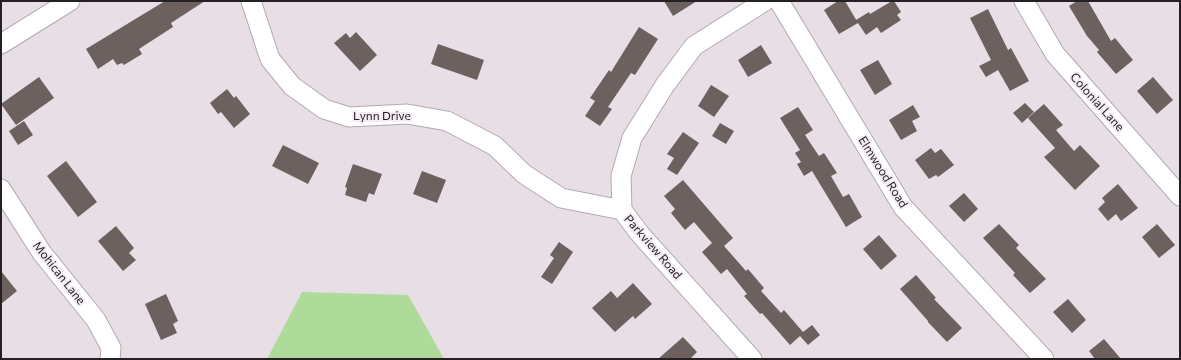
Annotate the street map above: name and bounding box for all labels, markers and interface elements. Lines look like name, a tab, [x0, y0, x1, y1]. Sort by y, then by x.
street label: Colonial Lane	[1068, 69, 1128, 133]
street label: Lynn Drive	[353, 108, 411, 122]
street label: Elmwood Road	[856, 133, 911, 210]
street label: Parkview Road	[622, 211, 685, 281]
street label: Mohican Lane	[31, 238, 89, 307]

